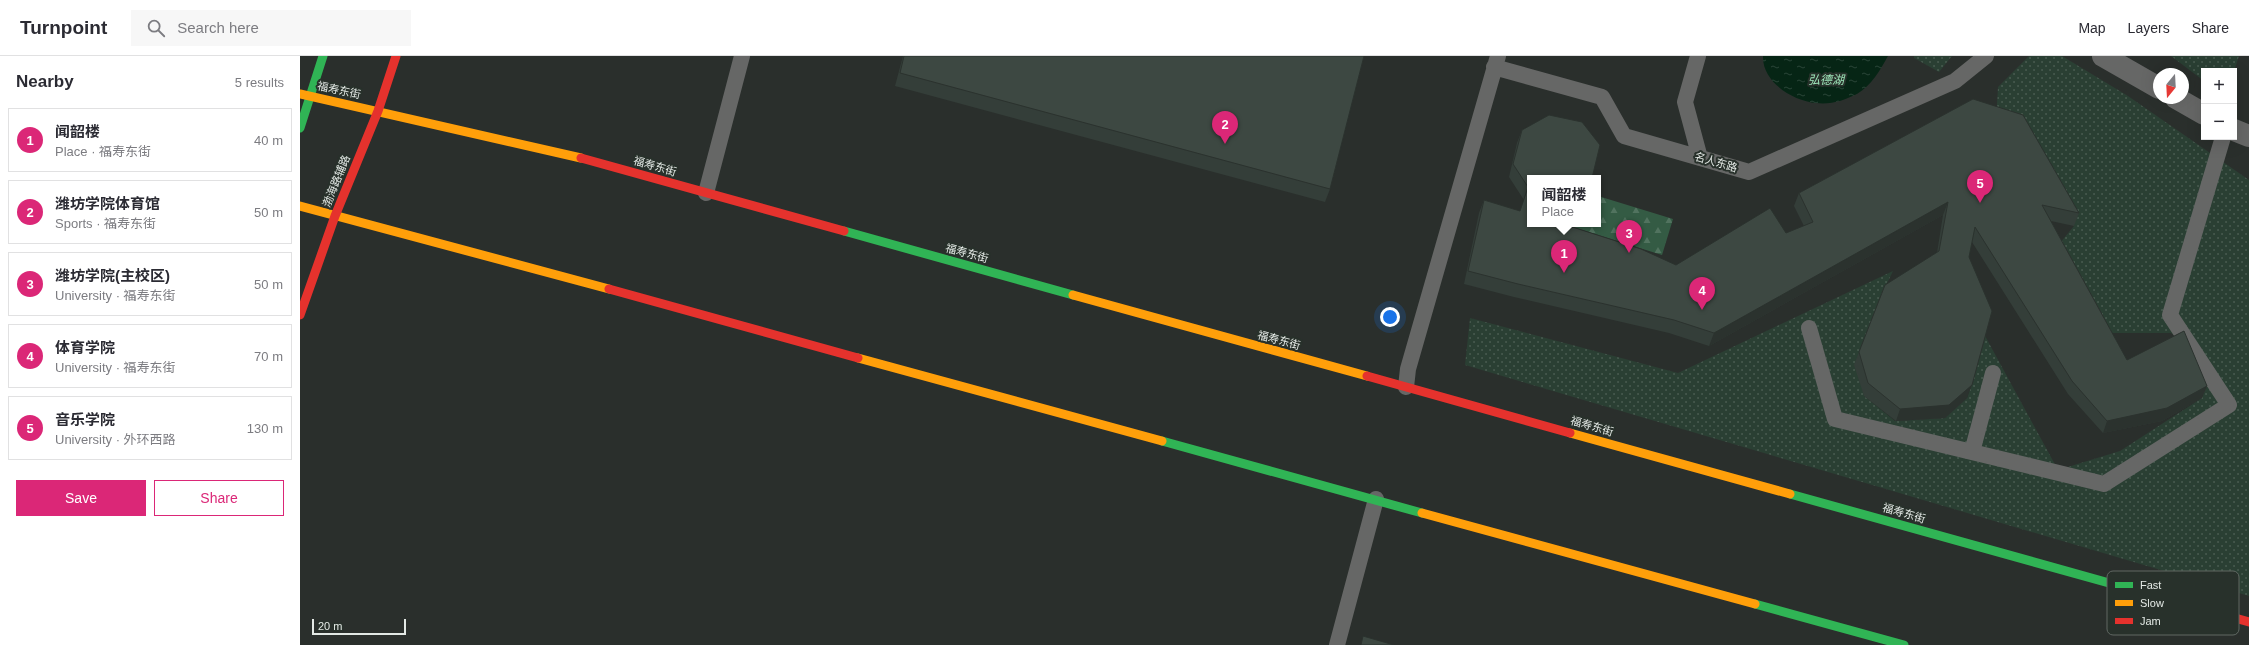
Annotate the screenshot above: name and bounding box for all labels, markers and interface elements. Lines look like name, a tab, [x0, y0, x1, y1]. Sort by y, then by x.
search box	[131, 10, 411, 46]
text: Turnpoint	[20, 17, 107, 38]
icon: search	[145, 17, 167, 39]
text: Search here	[177, 19, 259, 36]
text: Map	[2078, 20, 2106, 36]
text: Layers	[2128, 20, 2170, 36]
text: Share	[2192, 20, 2229, 36]
north arrow	[2153, 68, 2189, 104]
map controls	[2201, 68, 2237, 140]
button: +	[2201, 68, 2237, 104]
text: Nearby	[16, 72, 74, 91]
water label: 弘德湖	[1808, 73, 1846, 87]
text: 5 results	[235, 75, 284, 90]
street label: 福寿东街	[316, 80, 362, 100]
button: −	[2201, 104, 2237, 140]
pin: 2	[1212, 111, 1238, 144]
text: 闻韶楼	[55, 123, 100, 140]
text: 1	[26, 133, 34, 148]
text: 40 m	[254, 133, 283, 148]
text: Place · 福寿东街	[55, 144, 151, 159]
street label: 名人东路	[1693, 150, 1739, 174]
street label: 渤海路辅路	[320, 153, 352, 209]
street label: 福寿东街	[632, 154, 678, 178]
pin: 5	[1967, 170, 1993, 203]
popup	[1527, 175, 1601, 227]
text: 闻韶楼	[1541, 186, 1587, 203]
text: 潍坊学院体育馆	[55, 195, 160, 212]
text: Place	[1541, 204, 1574, 219]
text: 2	[26, 205, 34, 220]
text: 50 m	[254, 205, 283, 220]
text: Sports · 福寿东街	[55, 216, 156, 231]
pin: 3	[1616, 220, 1642, 253]
pin: 1	[1551, 240, 1577, 273]
street label: 福寿东街	[944, 242, 990, 264]
text: 潍坊学院(主校区)	[55, 267, 170, 284]
text: 3	[26, 277, 34, 292]
text: 50 m	[254, 277, 283, 292]
pin: 4	[1689, 277, 1715, 310]
text: University · 福寿东街	[55, 288, 176, 303]
your location	[1380, 307, 1400, 327]
street label: 福寿东街	[1256, 329, 1302, 351]
text: 体育学院	[55, 339, 115, 356]
text: 4	[26, 349, 34, 364]
text: 70 m	[254, 349, 283, 364]
text: University · 福寿东街	[55, 360, 176, 375]
text: 音乐学院	[55, 411, 115, 428]
street label: 福寿东街	[1569, 414, 1615, 438]
text: 5	[26, 421, 34, 436]
text: 130 m	[247, 421, 283, 436]
text: University · 外环西路	[55, 432, 176, 447]
button: Save	[16, 480, 146, 516]
button: Share	[154, 480, 284, 516]
street label: 福寿东街	[1881, 501, 1927, 525]
legend	[2107, 571, 2239, 635]
text: Fast	[2140, 579, 2161, 591]
text: Slow	[2140, 597, 2164, 609]
text: Jam	[2140, 615, 2161, 627]
scale bar	[312, 617, 406, 636]
text: 20 m	[318, 620, 342, 632]

